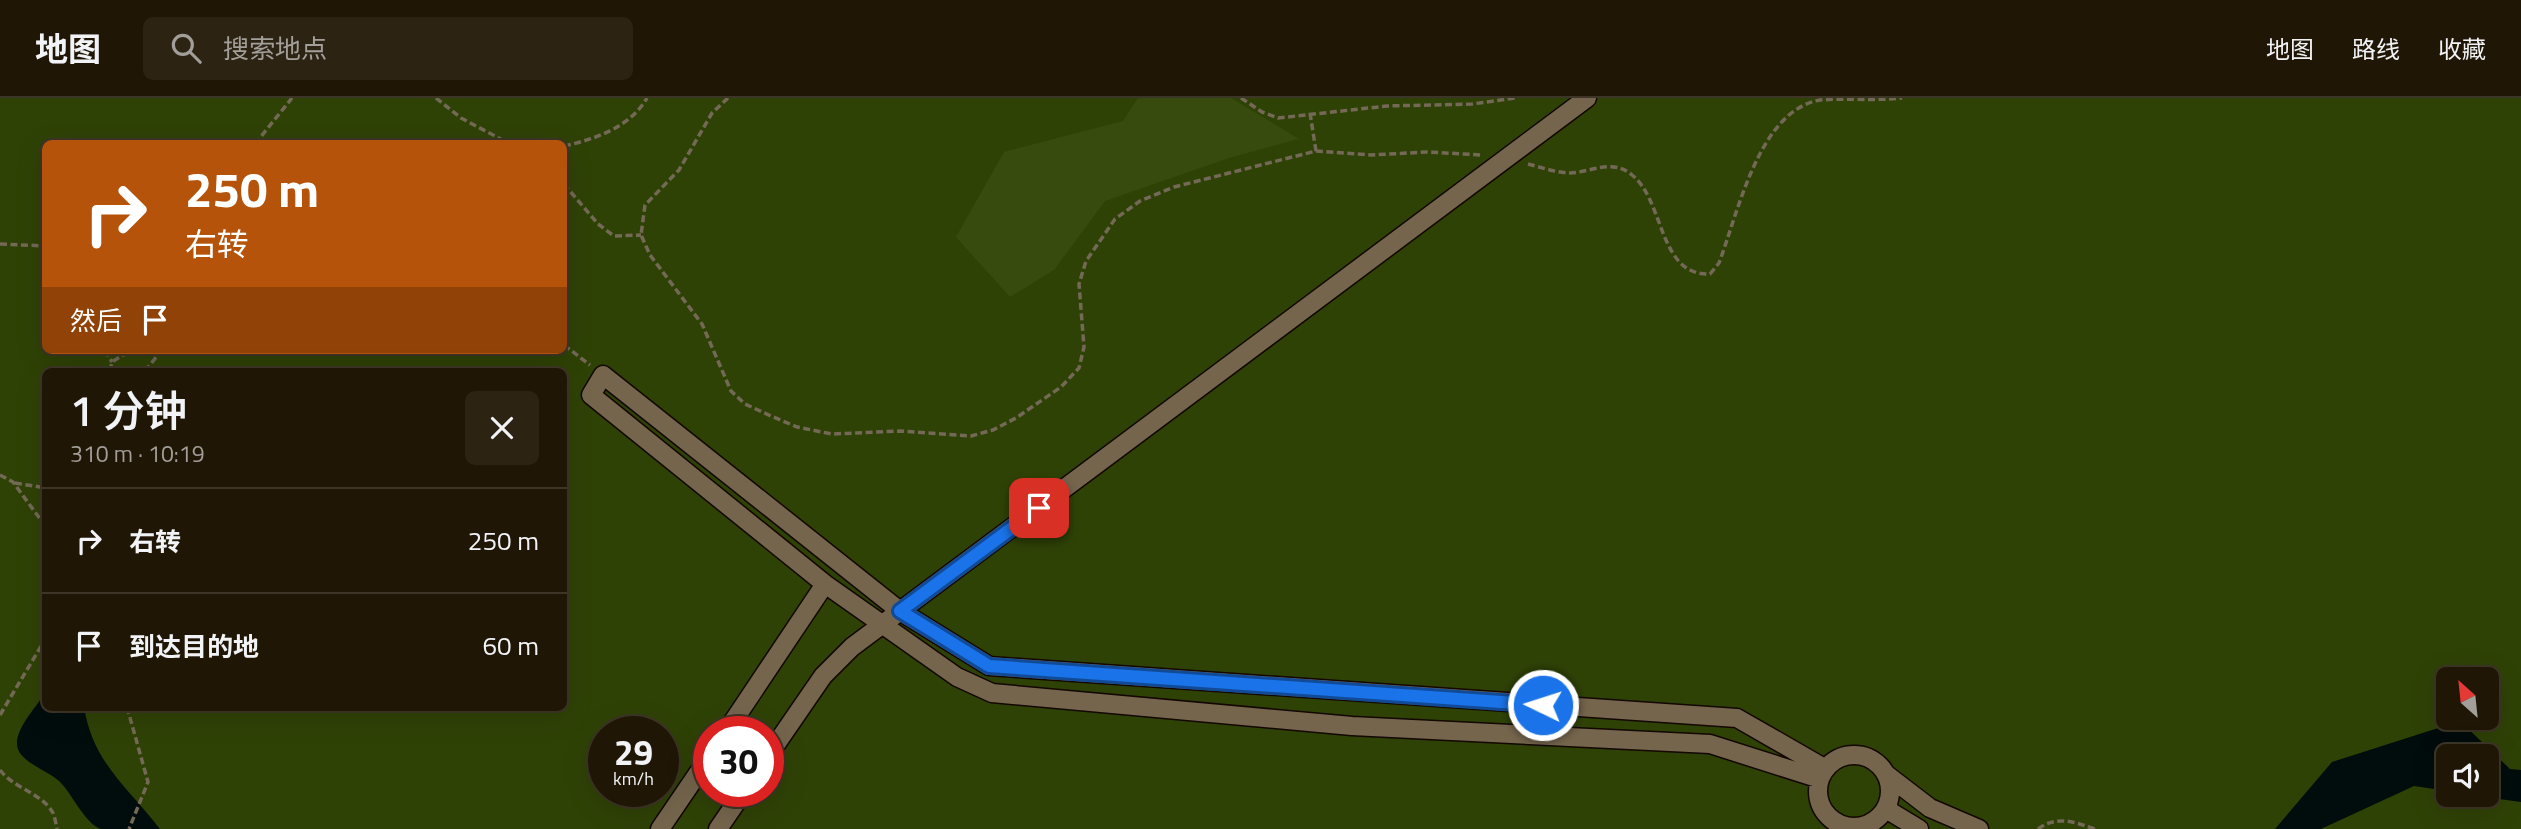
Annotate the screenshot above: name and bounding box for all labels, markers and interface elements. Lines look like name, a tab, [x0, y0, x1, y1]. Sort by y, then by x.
search box	[143, 17, 633, 80]
text: 地图	[35, 24, 101, 74]
icon: search	[167, 29, 205, 67]
text: 搜索地点	[223, 29, 327, 68]
text: 地图	[2266, 31, 2314, 67]
text: 路线	[2352, 31, 2400, 67]
text: 收藏	[2438, 31, 2486, 67]
text: 250 m	[185, 151, 319, 226]
icon: right	[70, 168, 161, 259]
text: 右转	[185, 220, 249, 268]
text: 然后	[70, 301, 122, 340]
icon: arrive	[136, 301, 174, 339]
text: 1 分钟	[70, 378, 187, 442]
button: close	[465, 391, 539, 465]
text: 310 m · 10:19	[70, 436, 205, 471]
pin	[1009, 478, 1069, 538]
icon: arrive	[1020, 489, 1058, 527]
text: 250 m	[468, 521, 539, 560]
icon: right	[70, 522, 108, 560]
text: 右转	[129, 522, 181, 561]
text: 60 m	[482, 626, 539, 665]
icon: arrive	[70, 627, 108, 665]
text: 到达目的地	[129, 627, 259, 666]
north arrow	[2436, 667, 2499, 730]
map controls	[2436, 667, 2499, 807]
position arrow	[1506, 668, 1580, 742]
speed limit sign: 30	[693, 716, 784, 807]
text: 29	[614, 725, 653, 779]
button: sound	[2436, 744, 2499, 807]
text: km/h	[613, 765, 654, 792]

